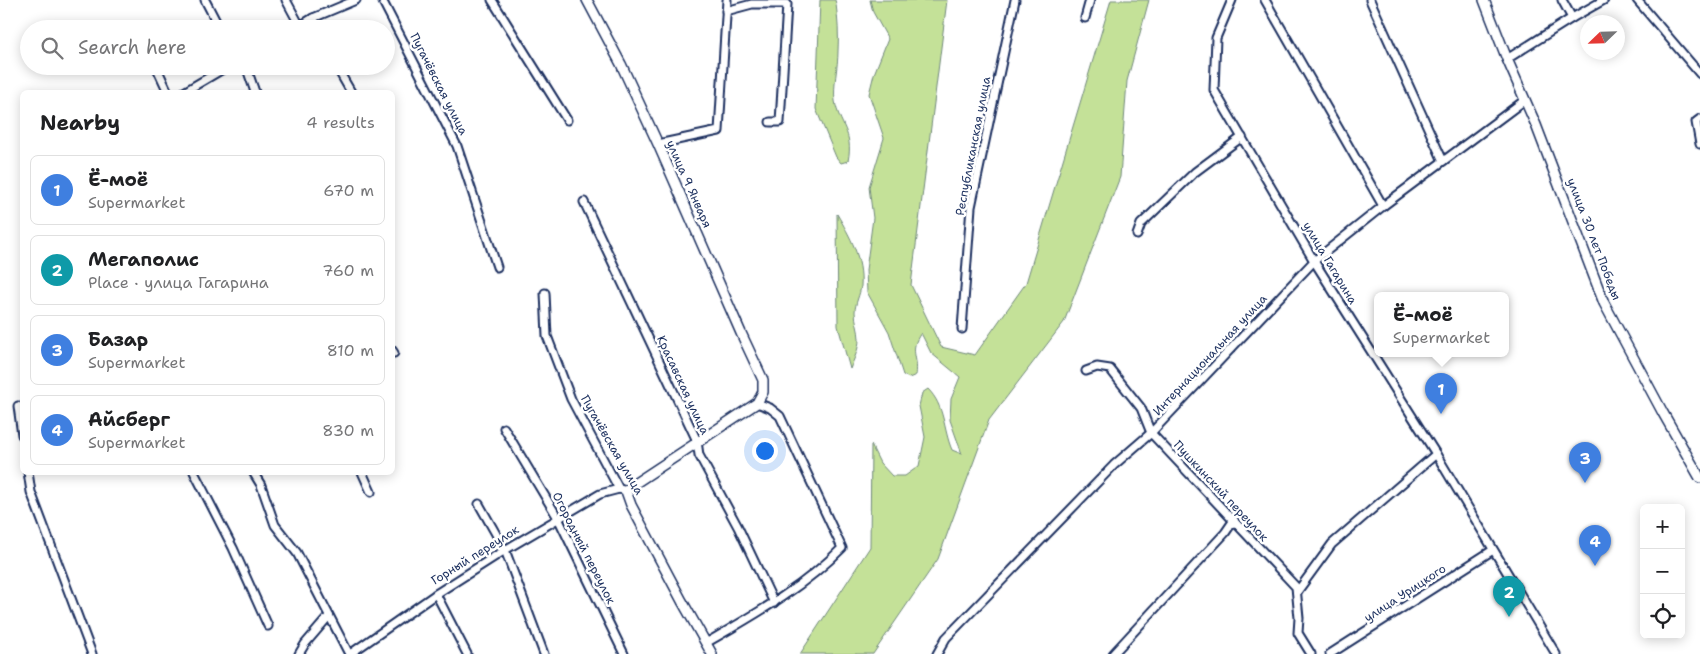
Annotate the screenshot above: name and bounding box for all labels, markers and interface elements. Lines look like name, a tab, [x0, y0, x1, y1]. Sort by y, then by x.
north arrow	[1580, 15, 1625, 60]
search box	[20, 20, 395, 75]
street label: Пугачёвская улица	[406, 30, 472, 138]
icon: search	[38, 34, 66, 62]
text: Search here	[78, 35, 187, 60]
street label: Республиканская улица	[952, 75, 994, 217]
text: Nearby	[40, 109, 120, 137]
text: 4 results	[306, 112, 375, 133]
street label: улица 9 Января	[663, 138, 715, 230]
text: Ё-моё	[88, 167, 148, 192]
street label: улица 30 лет Победы	[1563, 176, 1625, 302]
text: 1	[53, 180, 61, 201]
text: 670 m	[323, 180, 374, 201]
text: Supermarket	[88, 192, 185, 213]
street label: улица Гагарина	[1299, 219, 1361, 308]
text: Мегаполис	[88, 247, 199, 272]
text: 2	[51, 260, 63, 281]
text: 760 m	[322, 260, 374, 281]
text: Place · улица Гагарина	[88, 272, 269, 293]
street label: Интернациональная улица	[1150, 291, 1271, 419]
popup	[1374, 292, 1509, 357]
text: Ё-моё	[1393, 302, 1453, 327]
text: Базар	[88, 327, 148, 352]
text: Supermarket	[1393, 327, 1490, 348]
street label: Красавская улица	[653, 333, 713, 438]
text: 3	[51, 340, 63, 361]
text: 810 m	[327, 340, 374, 361]
text: Supermarket	[88, 352, 185, 373]
pin: 1	[1425, 373, 1457, 414]
street label: Пугачёвская улица	[577, 392, 647, 498]
text: Айсберг	[88, 407, 170, 432]
text: 4	[51, 420, 63, 441]
text: 830 m	[322, 420, 374, 441]
text: Supermarket	[88, 432, 185, 453]
street label: Пушкинский переулок	[1170, 437, 1272, 545]
your location	[752, 438, 778, 464]
pin: 3	[1569, 442, 1601, 483]
street label: Огородный переулок	[549, 489, 619, 607]
map controls	[1640, 504, 1685, 639]
button: +	[1640, 504, 1685, 549]
street label: Горный переулок	[428, 521, 522, 588]
pin: 4	[1579, 525, 1611, 566]
button: −	[1640, 549, 1685, 594]
street label: улица Урицкого	[1361, 560, 1449, 626]
pin: 2	[1493, 576, 1525, 617]
button: locate	[1640, 594, 1685, 639]

